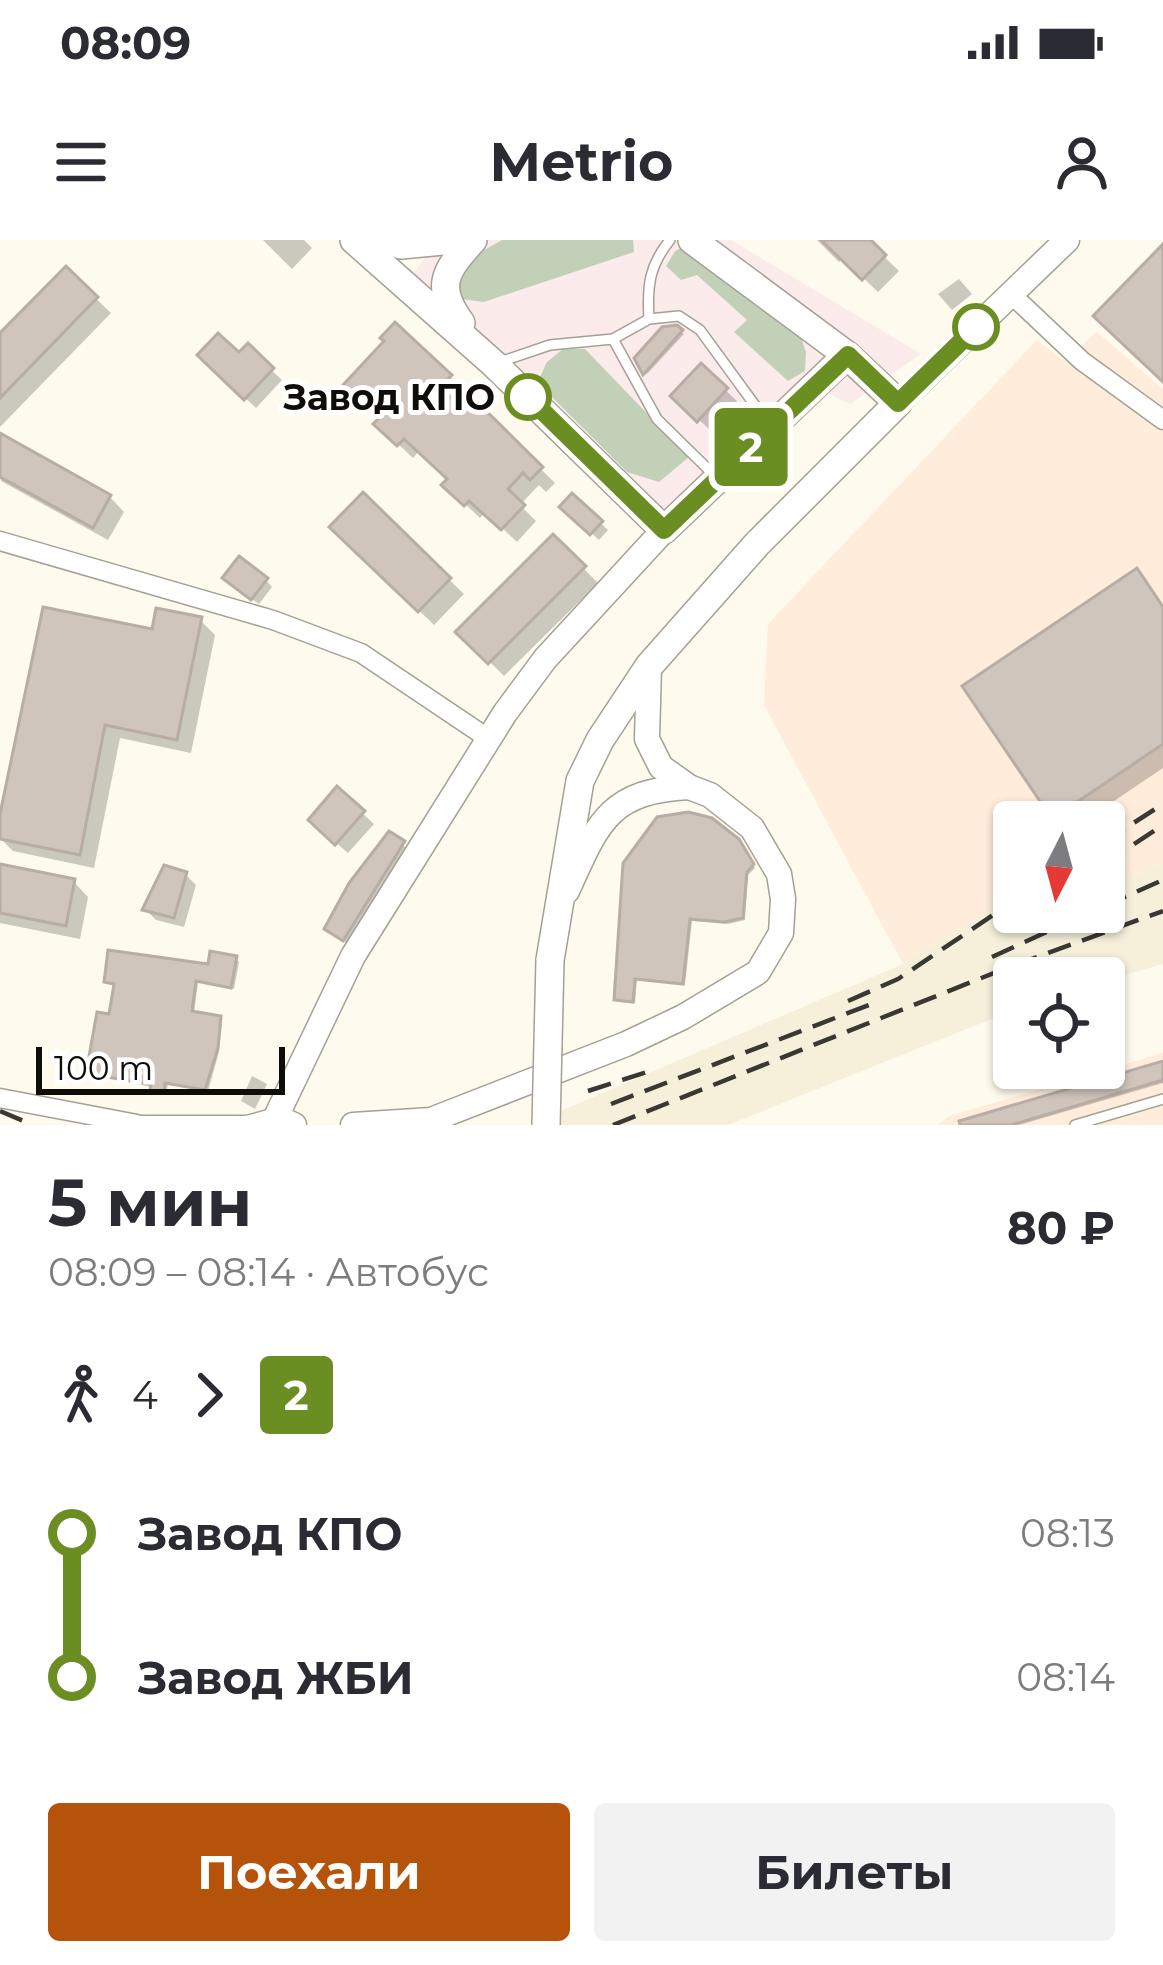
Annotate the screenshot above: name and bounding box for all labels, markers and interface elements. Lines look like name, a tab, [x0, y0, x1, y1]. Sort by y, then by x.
text: 08:09	[60, 15, 191, 70]
icon: menu	[48, 129, 114, 195]
text: Metrio	[490, 129, 673, 195]
icon: person	[1049, 129, 1115, 195]
unlabelled marker	[954, 305, 998, 349]
place label: Завод КПО	[282, 375, 495, 419]
marker: Завод КПО	[506, 375, 550, 419]
line badge: 2	[712, 408, 790, 486]
text: 2	[739, 421, 763, 473]
north arrow	[993, 801, 1125, 933]
map controls	[993, 801, 1125, 1089]
button: locate	[993, 957, 1125, 1089]
scale bar	[36, 1041, 285, 1094]
text: 100 m	[54, 1048, 153, 1088]
text: 5 мин	[48, 1162, 252, 1243]
text: 80 ₽	[1007, 1200, 1115, 1255]
text: 08:09 – 08:14 · Автобус	[48, 1248, 489, 1296]
icon: walk	[48, 1362, 114, 1428]
icon: forward	[176, 1362, 242, 1428]
text: 2	[284, 1369, 309, 1421]
text: 4	[132, 1371, 158, 1419]
text: Завод КПО	[138, 1506, 402, 1561]
text: 08:13	[1020, 1509, 1115, 1557]
text: Завод ЖБИ	[138, 1650, 414, 1705]
text: 08:14	[1016, 1653, 1115, 1701]
button: Поехали	[48, 1803, 570, 1941]
button: Билеты	[594, 1803, 1115, 1941]

